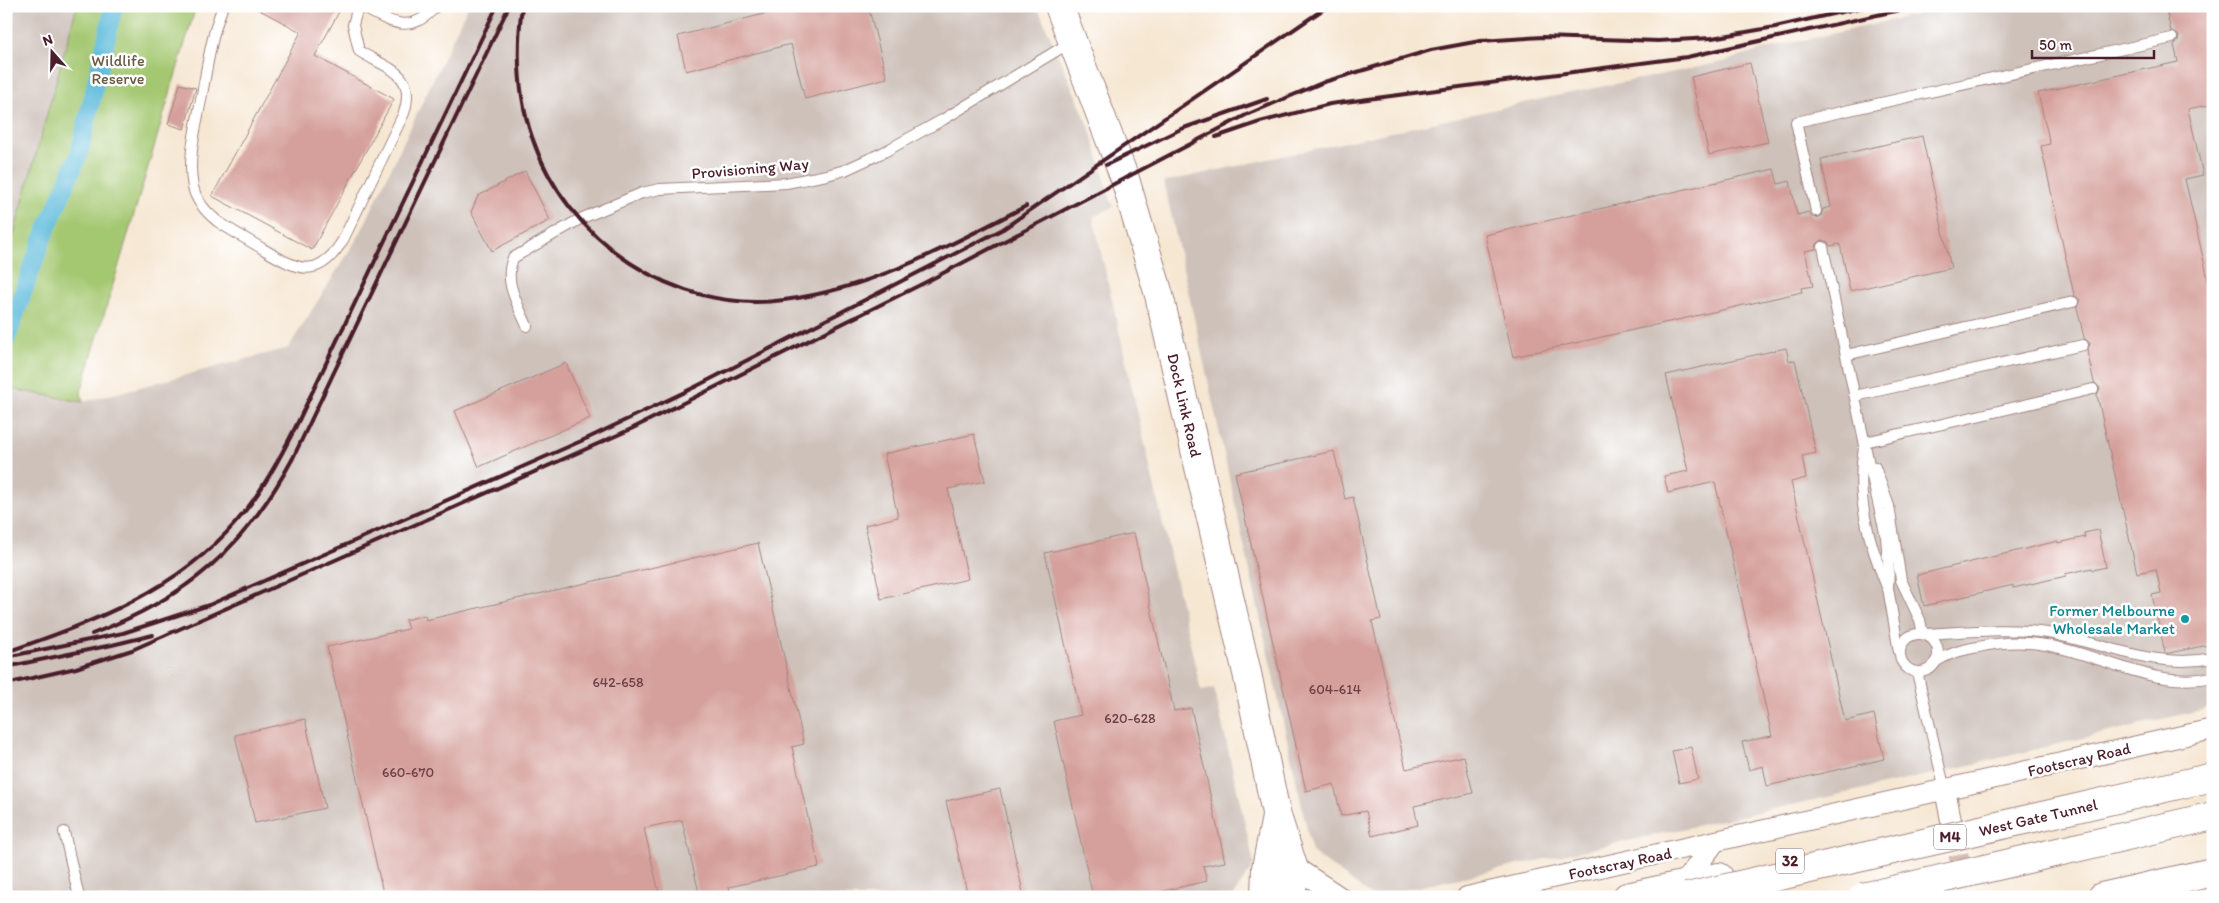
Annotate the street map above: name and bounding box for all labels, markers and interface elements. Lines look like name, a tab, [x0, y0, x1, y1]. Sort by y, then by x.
north arrow	[28, 28, 78, 78]
scale bar	[2032, 28, 2154, 60]
text: N	[40, 31, 55, 50]
text: 50 m	[2039, 36, 2072, 54]
park label: Wildlife Reserve	[91, 51, 145, 88]
street label: Provisioning Way	[691, 154, 810, 183]
street label: Dock Link Road	[1163, 351, 1206, 459]
place label: Former Melbourne Wholesale Market	[2049, 601, 2175, 638]
marker: Former Melbourne Wholesale Market	[2179, 613, 2191, 625]
house number: 642-658	[592, 674, 644, 691]
house number: 604-614	[1309, 681, 1362, 698]
house number: 620-628	[1104, 710, 1156, 727]
street label: Footscray Road	[2026, 738, 2133, 781]
house number: 660-670	[382, 764, 434, 781]
street label: West Gate Tunnel	[1977, 794, 2100, 840]
road number: M4	[1934, 824, 1966, 850]
street label: Footscray Road	[1567, 843, 1674, 884]
road number: 32	[1776, 848, 1804, 874]

